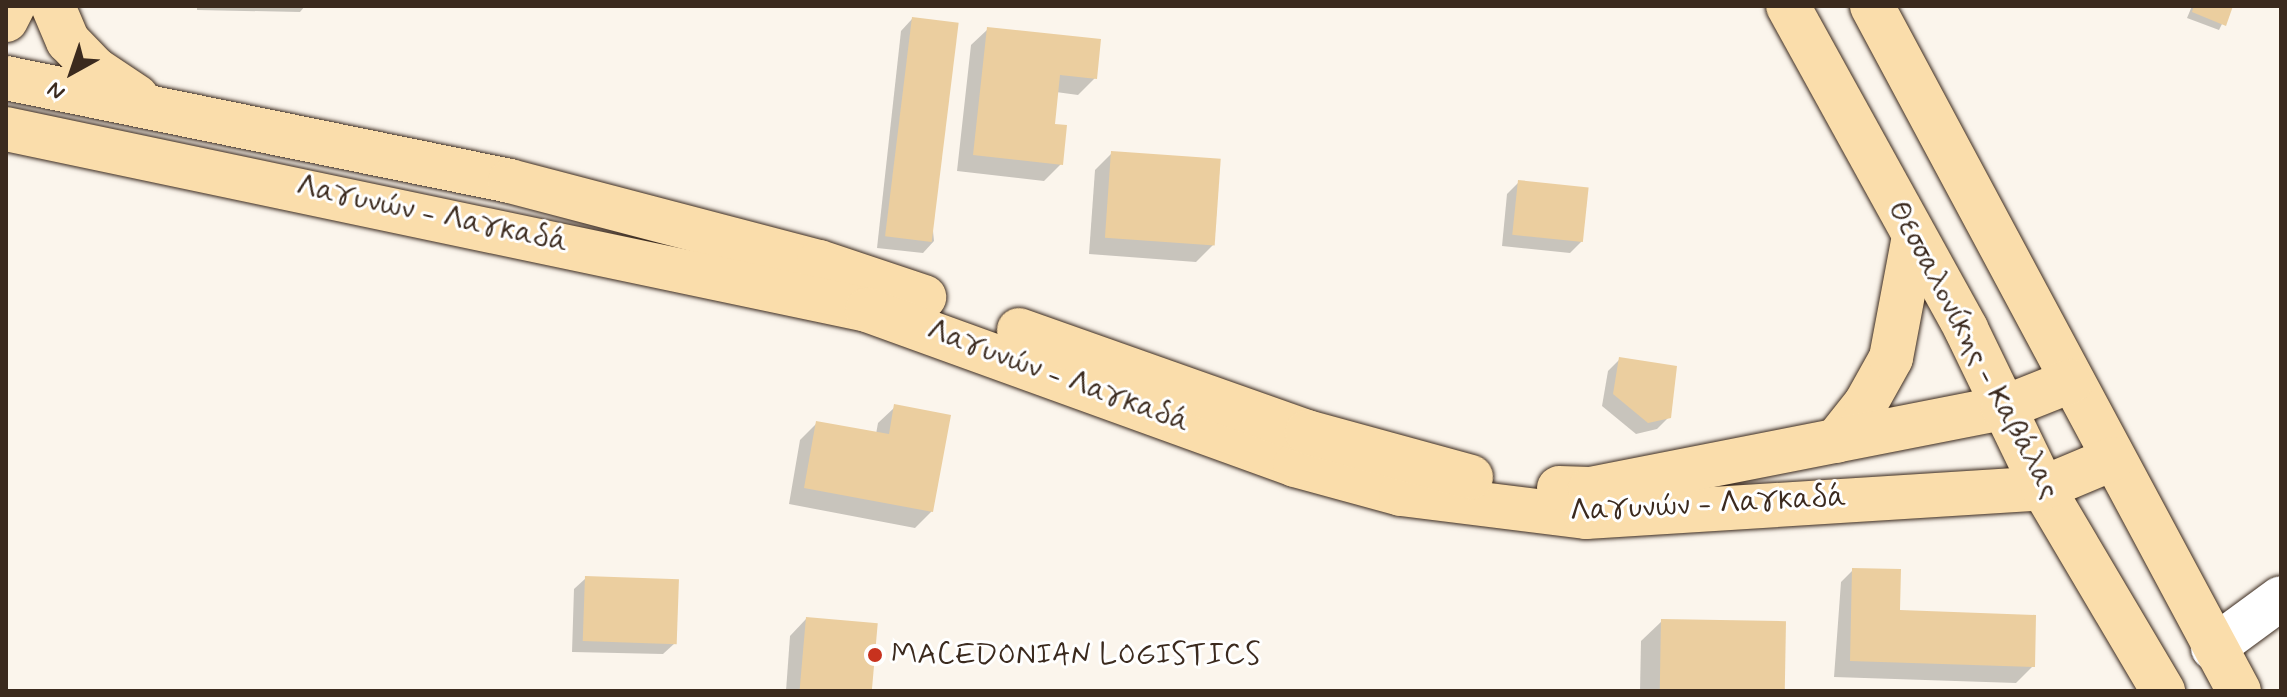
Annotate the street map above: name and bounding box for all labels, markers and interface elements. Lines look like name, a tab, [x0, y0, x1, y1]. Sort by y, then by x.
north arrow	[32, 32, 112, 112]
text: N	[42, 75, 71, 106]
street label: Λαγυνών - Λαγκαδά	[293, 169, 571, 261]
street label: Θεσσαλονίκης - Καβάλας	[1879, 195, 2067, 505]
street label: Λαγυνών - Λαγκαδά	[922, 313, 1194, 441]
street label: Λαγυνών - Λαγκαδά	[1569, 480, 1847, 530]
place label: MACEDONIAN LOGISTICS	[891, 637, 1253, 673]
marker: MACEDONIAN LOGISTICS	[866, 646, 884, 664]

